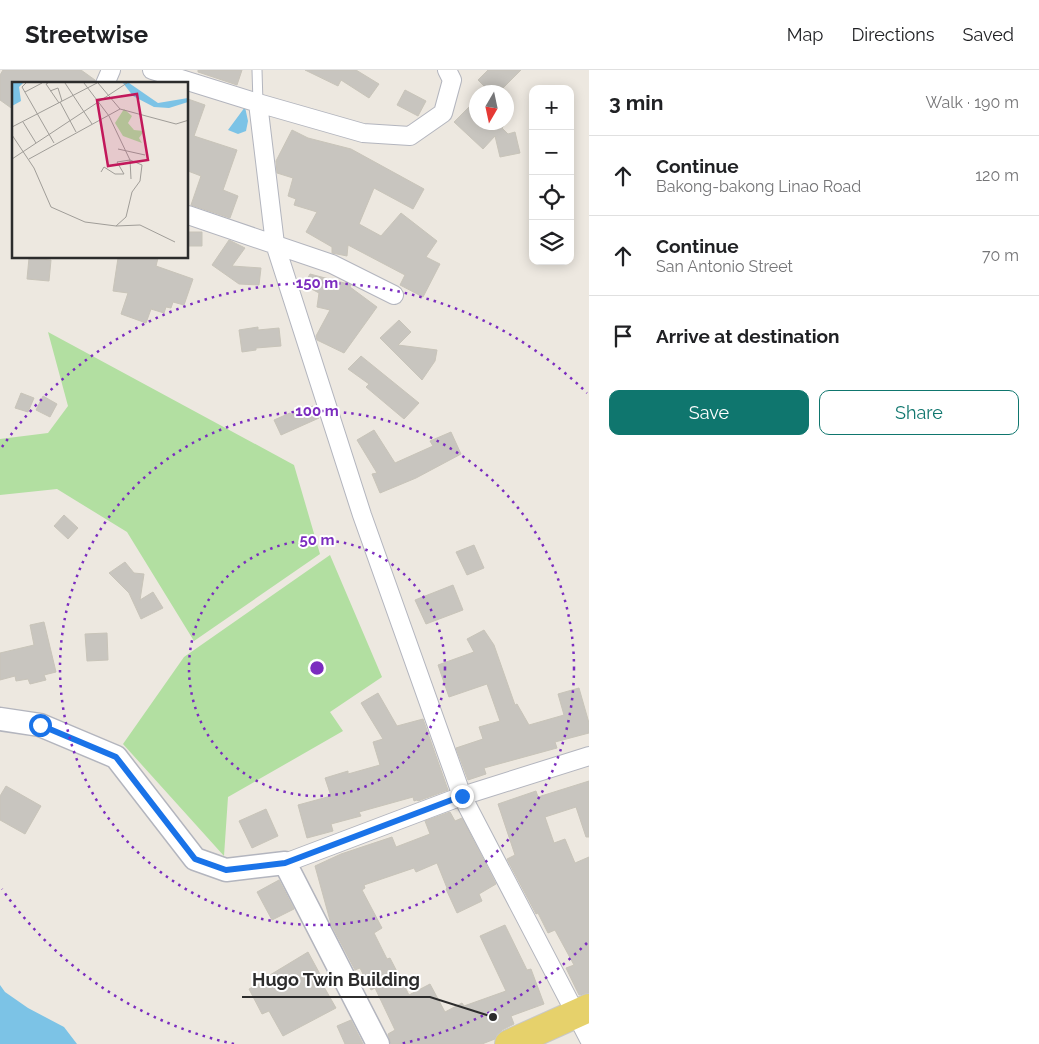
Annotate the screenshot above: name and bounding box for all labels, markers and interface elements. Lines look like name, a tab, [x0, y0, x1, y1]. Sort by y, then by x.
text: Streetwise	[25, 20, 148, 49]
text: Map	[787, 24, 823, 45]
text: Directions	[851, 24, 935, 45]
text: Saved	[963, 24, 1014, 45]
inset map	[12, 82, 189, 259]
north arrow	[469, 85, 514, 130]
map controls	[529, 85, 574, 265]
button: +	[529, 85, 574, 130]
text: 3 min	[609, 90, 663, 115]
text: Walk · 190 m	[926, 93, 1019, 112]
button: −	[529, 130, 574, 175]
text: Continue	[656, 155, 739, 177]
icon: ahead	[609, 162, 637, 190]
text: 120 m	[975, 166, 1019, 185]
button: locate	[529, 175, 574, 220]
text: Bakong-bakong Linao Road	[656, 177, 861, 196]
button: layers	[529, 220, 574, 265]
text: Continue	[656, 235, 739, 257]
icon: ahead	[609, 242, 637, 270]
text: 70 m	[982, 246, 1019, 265]
text: San Antonio Street	[656, 257, 793, 276]
text: 150 m	[296, 274, 338, 292]
icon: arrive	[609, 322, 637, 350]
text: Arrive at destination	[656, 325, 840, 347]
button: Save	[609, 390, 809, 435]
button: Share	[819, 390, 1019, 435]
text: 100 m	[295, 402, 339, 420]
text: 50 m	[299, 531, 335, 549]
centre of rings	[308, 659, 326, 677]
route start	[29, 714, 52, 737]
route end	[451, 785, 474, 808]
callout: Hugo Twin Building	[242, 964, 430, 997]
text: Hugo Twin Building	[252, 969, 420, 990]

